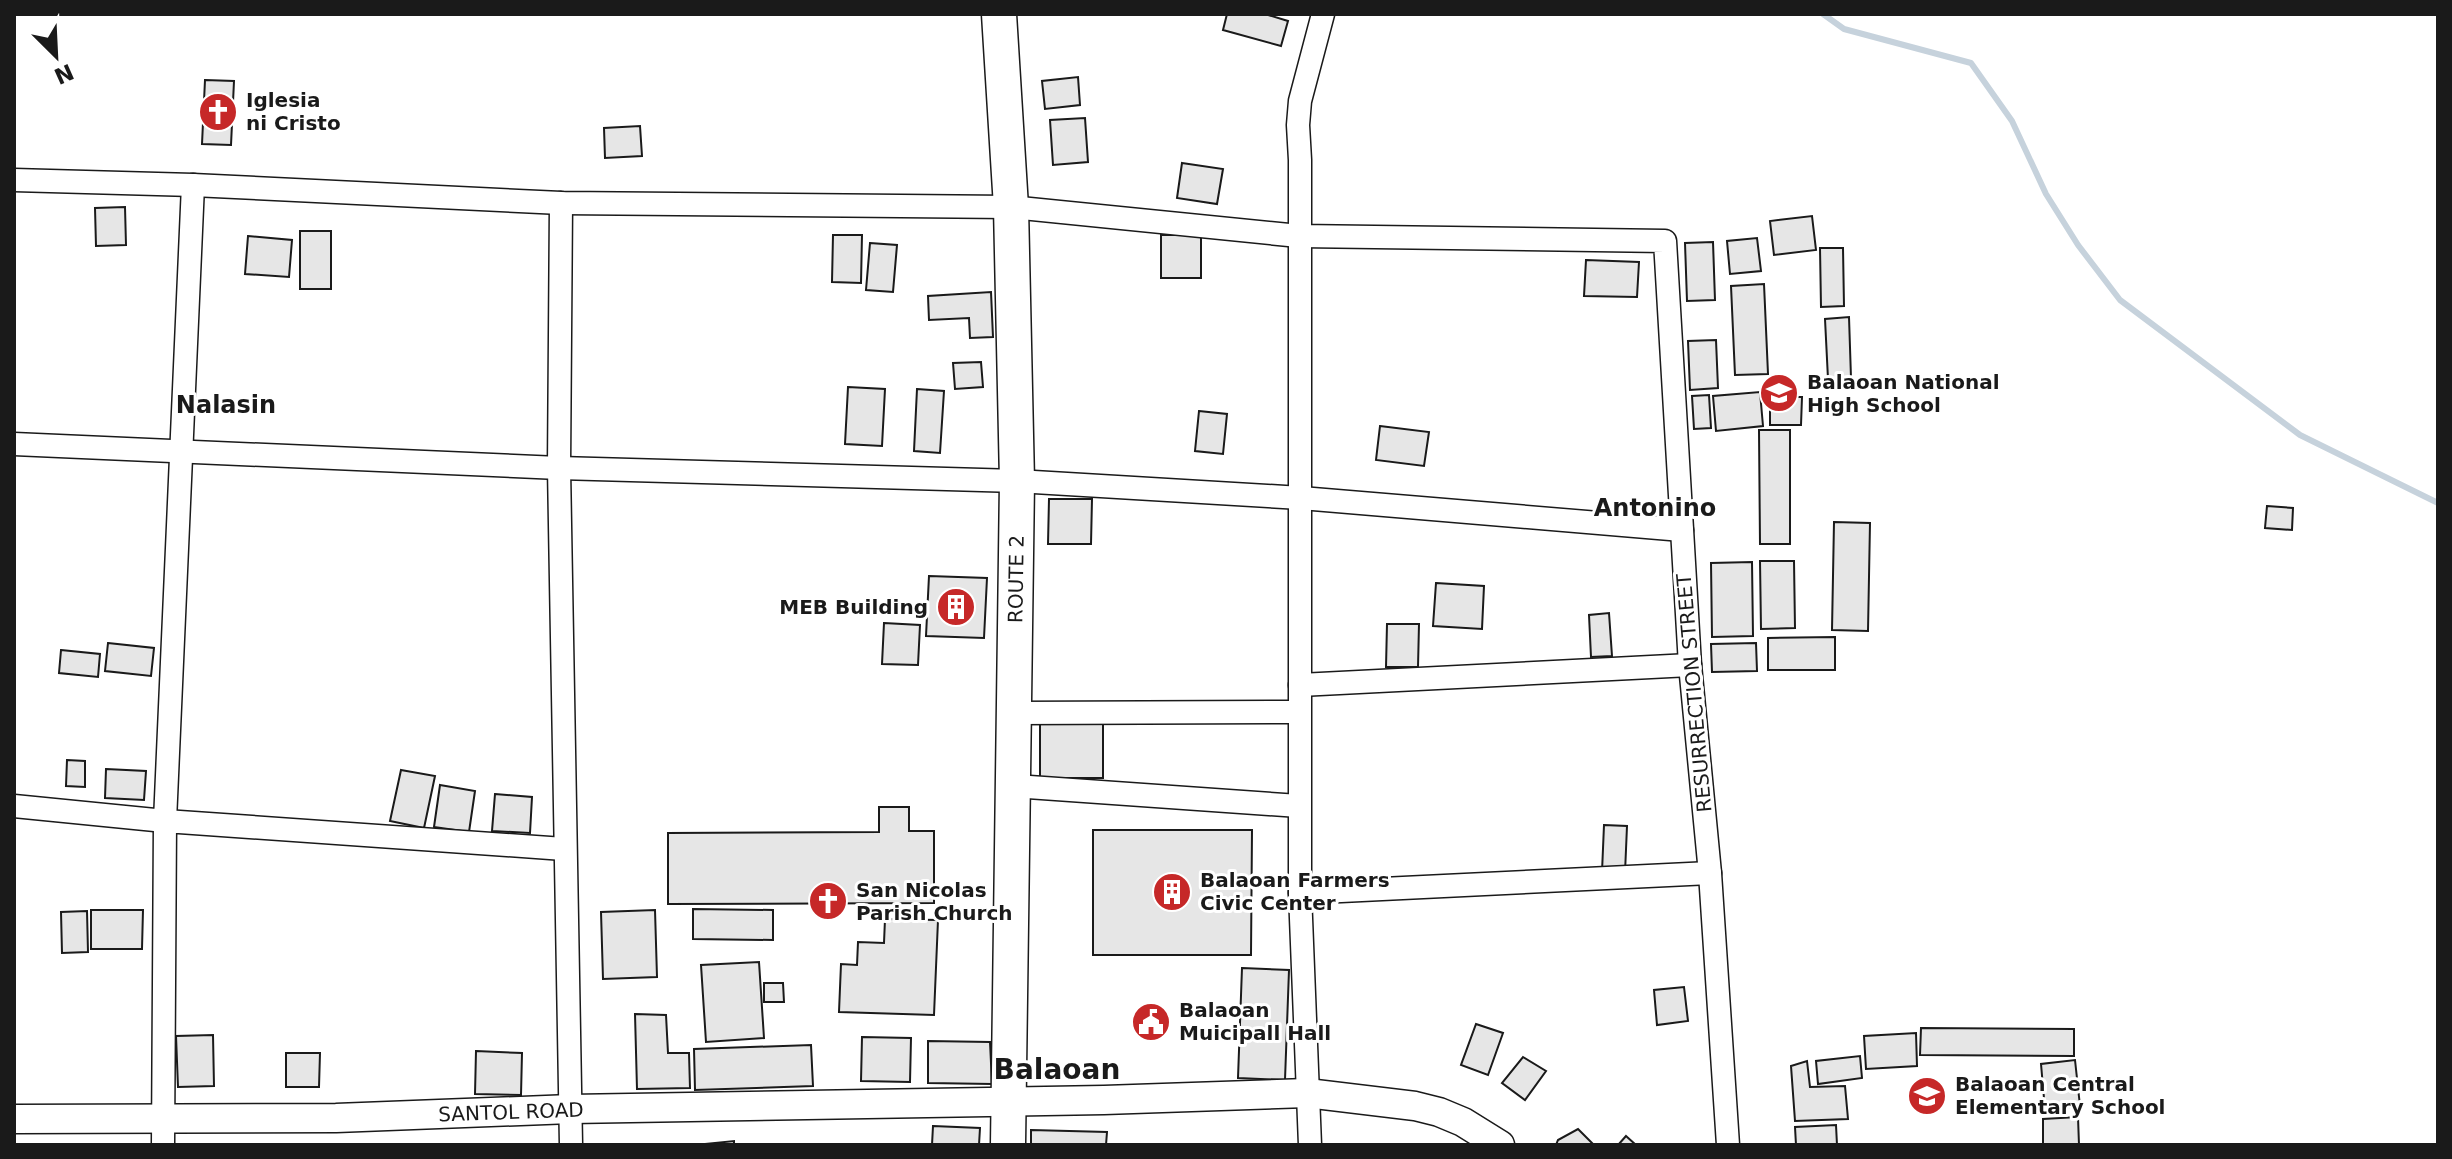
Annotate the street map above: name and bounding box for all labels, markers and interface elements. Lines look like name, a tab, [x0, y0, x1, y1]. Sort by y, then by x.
north arrow	[16, 16, 96, 96]
text: N	[50, 59, 77, 89]
place label: Iglesia ni Cristo	[246, 88, 341, 135]
church icon: Iglesia ni Cristo	[197, 91, 239, 133]
place label: Balaoan National High School	[1807, 370, 2000, 417]
school or university icon: Balaoan National High School	[1758, 372, 1800, 414]
district label: Nalasin	[176, 391, 276, 419]
district label: Antonino	[1594, 494, 1716, 522]
street label: ROUTE 2	[1003, 535, 1029, 623]
street label: RESURRECTION STREET	[1672, 572, 1716, 813]
building icon: MEB Building	[935, 586, 977, 628]
place label: MEB Building	[779, 595, 928, 619]
place label: Balaoan Farmers Civic Center	[1200, 868, 1390, 915]
building icon: Balaoan Farmers Civic Center	[1151, 871, 1193, 913]
place label: San Nicolas Parish Church	[856, 878, 1013, 925]
church icon: San Nicolas Parish Church	[807, 880, 849, 922]
place label: Balaoan Muicipall Hall	[1179, 998, 1331, 1045]
public building icon: Balaoan Muicipall Hall	[1130, 1001, 1172, 1043]
district label: Balaoan	[994, 1053, 1120, 1086]
place label: Balaoan Central Elementary School	[1955, 1072, 2165, 1119]
school or university icon: Balaoan Central Elementary School	[1906, 1075, 1948, 1117]
street label: SANTOL ROAD	[438, 1097, 584, 1127]

